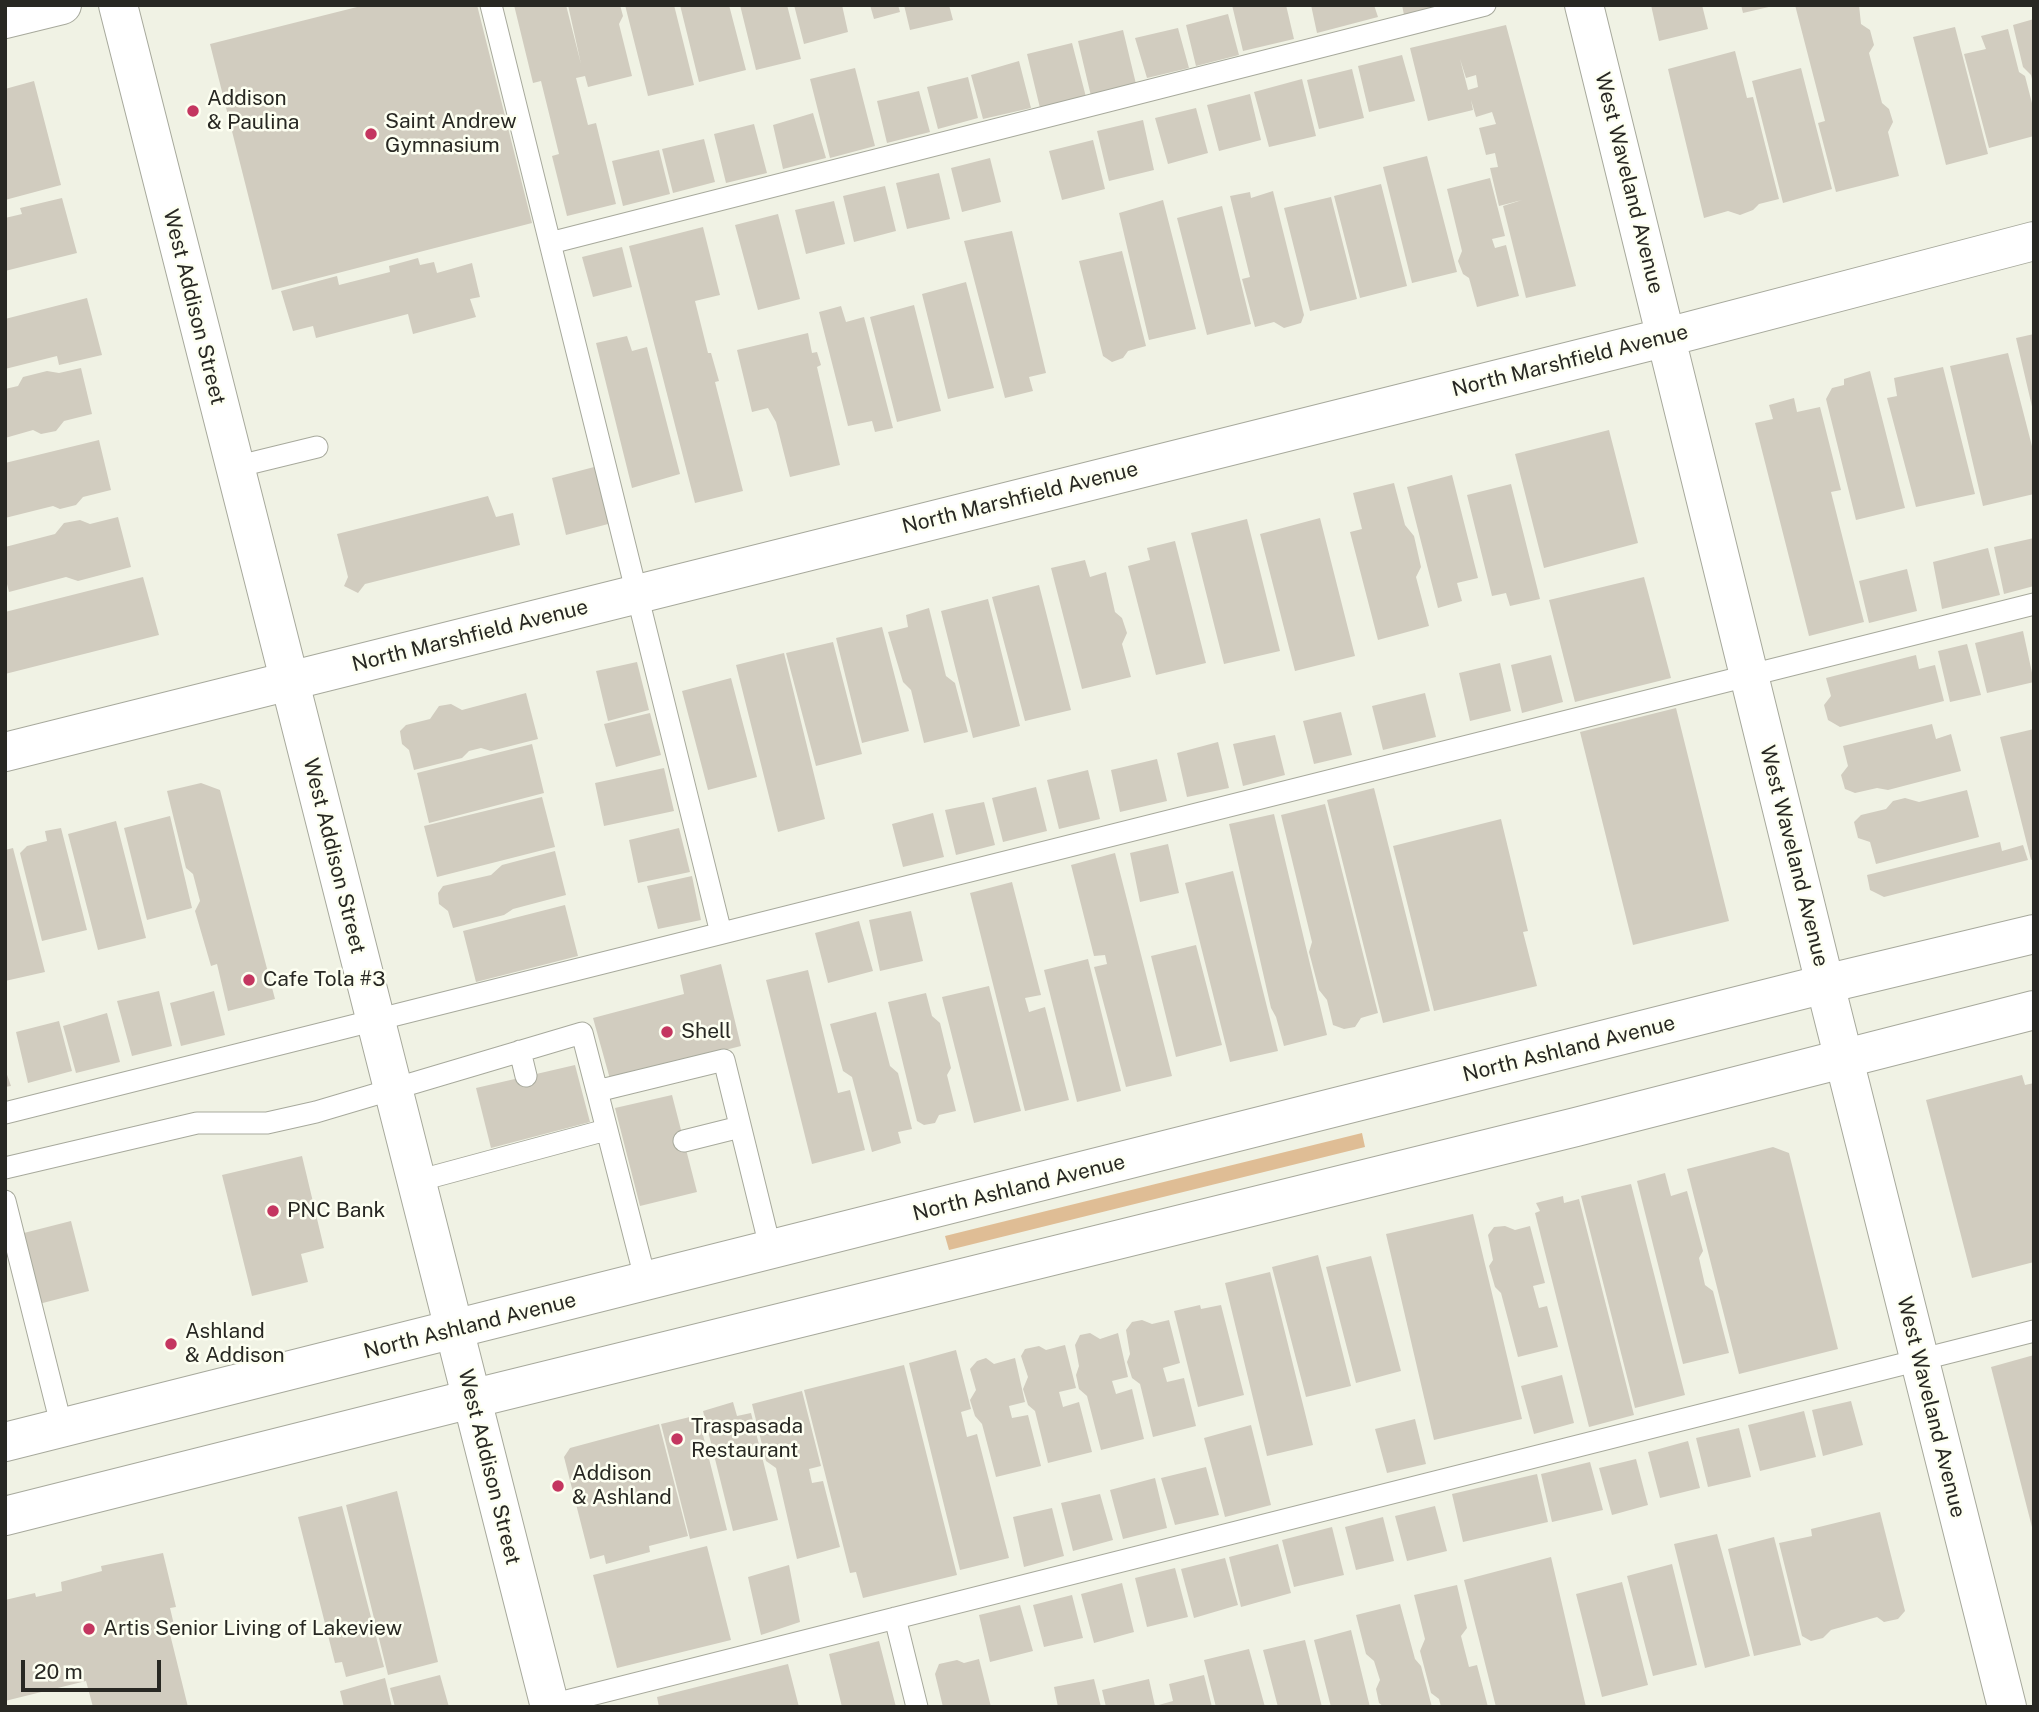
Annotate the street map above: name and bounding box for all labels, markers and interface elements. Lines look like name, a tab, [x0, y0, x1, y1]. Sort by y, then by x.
street label: West Waveland Avenue	[1589, 70, 1669, 296]
place label: Addison & Paulina	[207, 86, 299, 136]
marker: Addison & Paulina	[185, 103, 201, 119]
place label: Saint Andrew Gymnasium	[385, 109, 517, 159]
marker: Saint Andrew Gymnasium	[363, 126, 379, 142]
street label: West Addison Street	[158, 207, 230, 407]
street label: North Marshfield Avenue	[1449, 319, 1691, 403]
street label: North Marshfield Avenue	[899, 456, 1141, 540]
street label: North Marshfield Avenue	[349, 594, 591, 678]
street label: West Waveland Avenue	[1754, 743, 1834, 969]
street label: West Addison Street	[298, 756, 370, 956]
place label: Cafe Tola #3	[263, 967, 386, 993]
marker: Cafe Tola #3	[241, 972, 257, 988]
street label: North Ashland Avenue	[1460, 1010, 1678, 1088]
place label: Shell	[681, 1019, 731, 1045]
marker: Shell	[659, 1024, 675, 1040]
street label: North Ashland Avenue	[910, 1149, 1128, 1227]
place label: PNC Bank	[287, 1198, 385, 1224]
marker: PNC Bank	[265, 1203, 281, 1219]
street label: North Ashland Avenue	[361, 1287, 579, 1365]
street label: West Waveland Avenue	[1891, 1294, 1971, 1520]
place label: Ashland & Addison	[185, 1319, 285, 1369]
marker: Ashland & Addison	[163, 1336, 179, 1352]
street label: West Addison Street	[453, 1367, 525, 1567]
place label: Traspasada Restaurant	[691, 1414, 803, 1464]
marker: Traspasada Restaurant	[669, 1431, 685, 1447]
place label: Addison & Ashland	[572, 1461, 672, 1511]
marker: Addison & Ashland	[550, 1478, 566, 1494]
place label: Artis Senior Living of Lakeview	[103, 1616, 402, 1642]
marker: Artis Senior Living of Lakeview	[81, 1621, 97, 1637]
scale bar	[24, 1646, 164, 1690]
text: 20 m	[34, 1659, 83, 1684]

